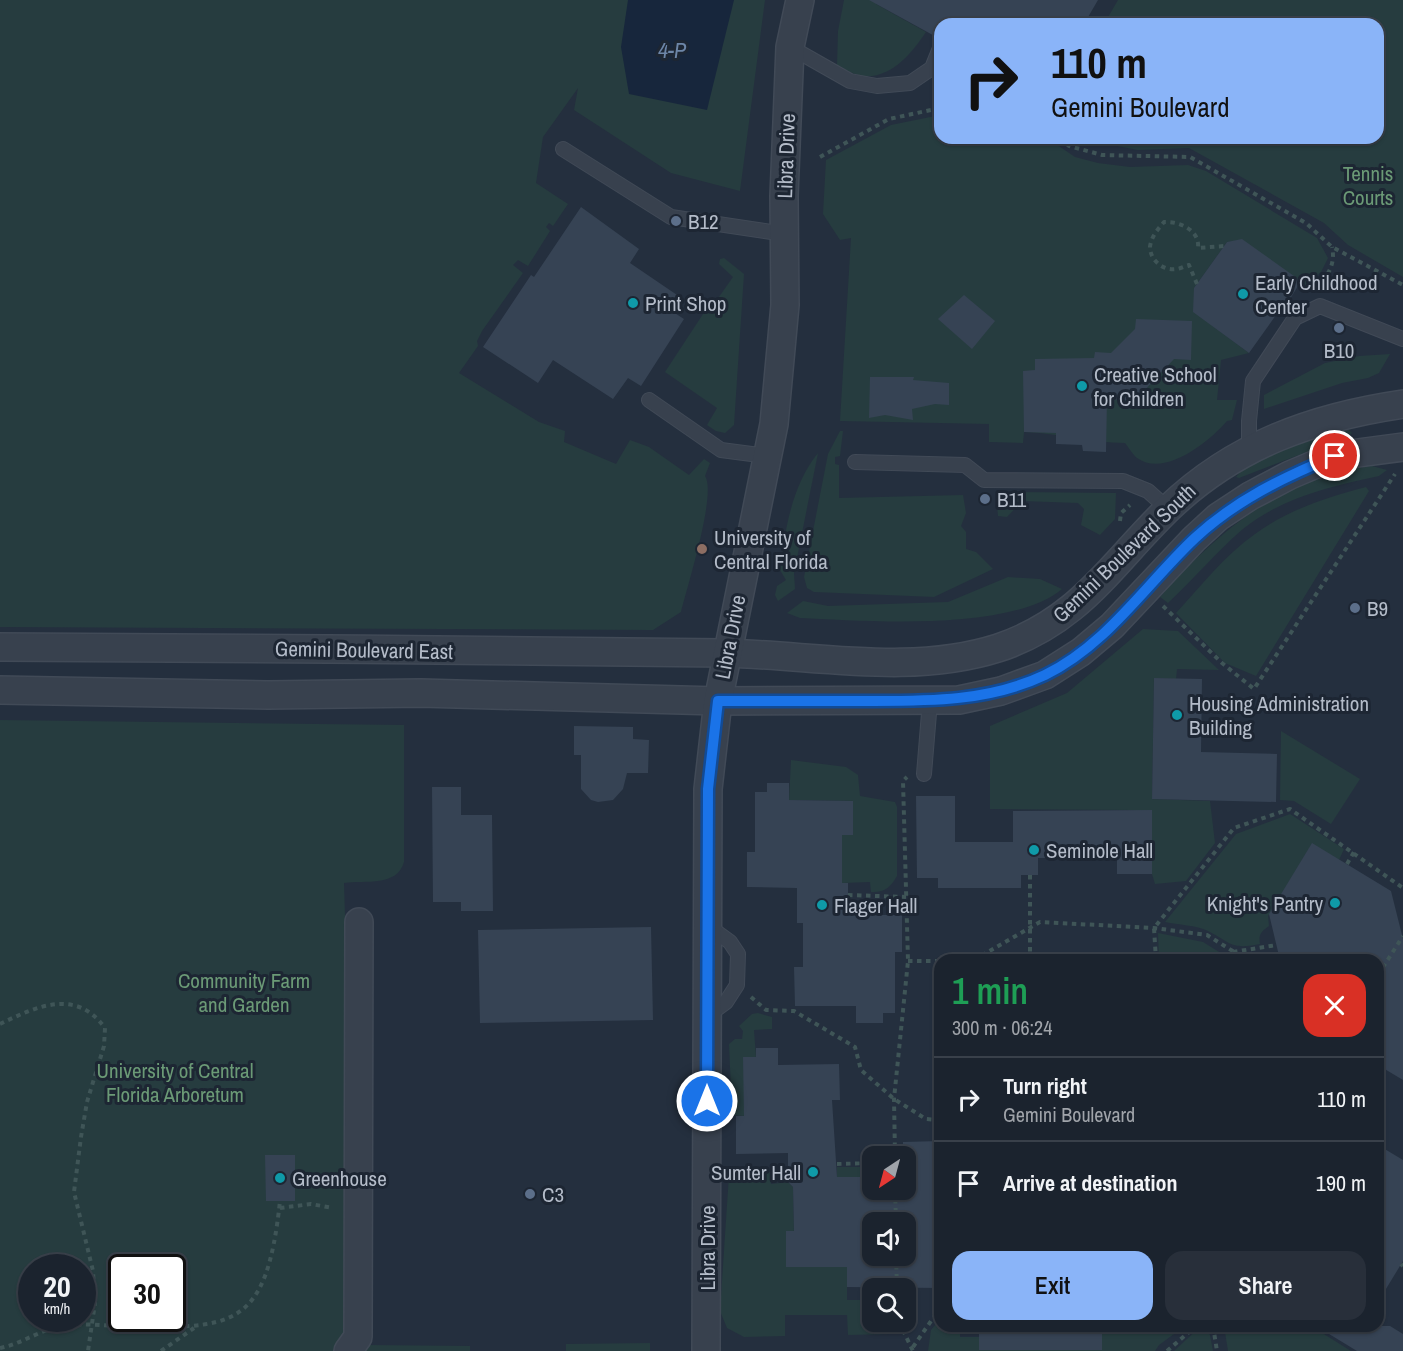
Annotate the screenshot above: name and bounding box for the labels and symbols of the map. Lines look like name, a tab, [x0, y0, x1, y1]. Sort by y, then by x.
water label: 4-P	[658, 35, 687, 65]
street label: Libra Drive	[770, 113, 802, 199]
park label: Tennis Courts	[1343, 159, 1393, 212]
place label: B12	[688, 207, 719, 236]
marker: B12	[669, 214, 683, 228]
place label: Early Childhood Center	[1255, 268, 1378, 321]
marker: Early Childhood Center	[1236, 287, 1250, 301]
place label: Print Shop	[645, 289, 726, 318]
marker: Print Shop	[626, 296, 640, 310]
marker: B10	[1332, 321, 1346, 335]
place label: B10	[1324, 336, 1354, 365]
place label: Creative School for Children	[1094, 360, 1217, 413]
marker: Creative School for Children	[1075, 379, 1089, 393]
pin	[1309, 430, 1360, 481]
street label: Gemini Boulevard South	[1046, 477, 1202, 629]
place label: B11	[997, 485, 1027, 514]
marker: B11	[978, 492, 992, 506]
place label: University of Central Florida	[714, 523, 828, 576]
marker: University of Central Florida	[695, 542, 709, 556]
street label: Libra Drive	[708, 592, 752, 682]
place label: B9	[1367, 594, 1388, 623]
marker: B9	[1348, 601, 1362, 615]
street label: Gemini Boulevard East	[275, 634, 453, 666]
place label: Housing Administration Building	[1189, 689, 1369, 742]
marker: Housing Administration Building	[1170, 708, 1184, 722]
place label: Seminole Hall	[1046, 836, 1153, 865]
marker: Seminole Hall	[1027, 843, 1041, 857]
place label: Knight's Pantry	[1207, 889, 1323, 918]
place label: Flager Hall	[834, 891, 917, 920]
marker: Knight's Pantry	[1328, 896, 1342, 910]
marker: Flager Hall	[815, 898, 829, 912]
park label: Community Farm and Garden	[178, 966, 310, 1019]
park label: University of Central Florida Arboretum	[97, 1056, 253, 1109]
position arrow	[675, 1069, 739, 1133]
north arrow	[862, 1146, 916, 1200]
place label: Sumter Hall	[711, 1158, 801, 1187]
place label: Greenhouse	[292, 1164, 387, 1193]
marker: Sumter Hall	[806, 1165, 820, 1179]
marker: Greenhouse	[273, 1171, 287, 1185]
place label: C3	[542, 1180, 564, 1209]
marker: C3	[523, 1187, 537, 1201]
street label: Libra Drive	[693, 1205, 722, 1291]
speed limit sign: 30	[108, 1254, 186, 1332]

